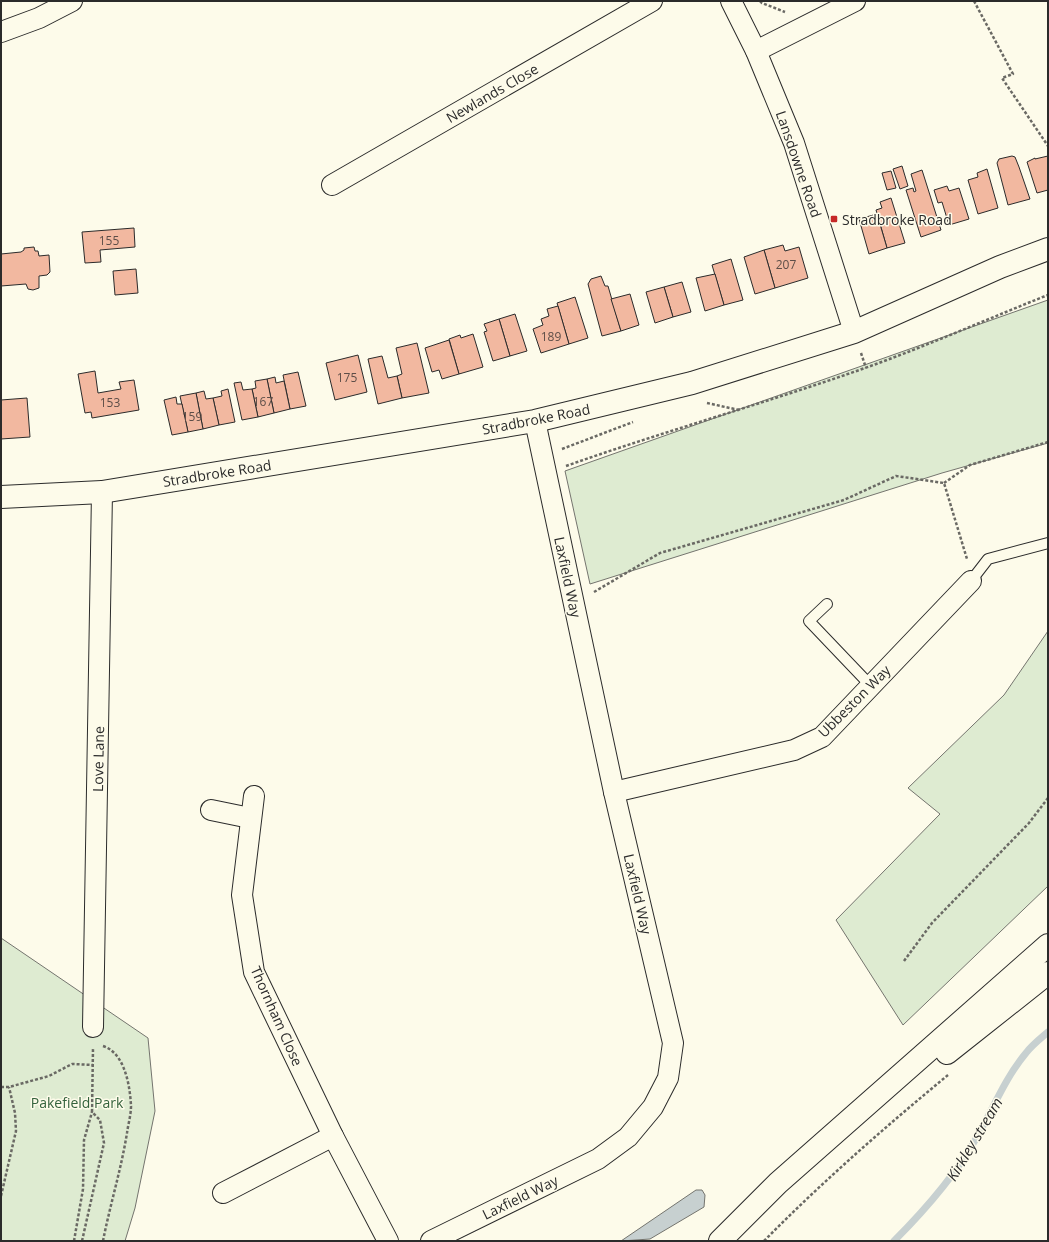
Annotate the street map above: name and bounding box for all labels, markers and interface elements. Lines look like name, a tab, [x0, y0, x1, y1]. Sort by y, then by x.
street label: Newlands Close	[443, 59, 542, 127]
street label: Lansdowne Road	[772, 108, 826, 220]
place label: Stradbroke Road	[842, 210, 952, 229]
marker: Stradbroke Road	[829, 214, 839, 224]
house number: 155	[99, 232, 119, 249]
house number: 207	[776, 256, 796, 273]
house number: 189	[541, 328, 561, 345]
house number: 175	[337, 369, 357, 386]
house number: 167	[253, 393, 273, 410]
house number: 153	[100, 394, 120, 411]
street label: Stradbroke Road	[480, 399, 592, 439]
house number: 159	[182, 408, 202, 425]
street label: Stradbroke Road	[161, 455, 273, 491]
street label: Laxfield Way	[550, 535, 586, 620]
street label: Ubbeston Way	[814, 660, 895, 741]
street label: Love Lane	[88, 726, 108, 792]
street label: Laxfield Way	[620, 852, 657, 937]
street label: Thornham Close	[247, 963, 308, 1069]
park label: Pakefield Park	[31, 1093, 124, 1112]
water label: Kirkley stream	[941, 1094, 1007, 1184]
street label: Laxfield Way	[479, 1170, 562, 1224]

